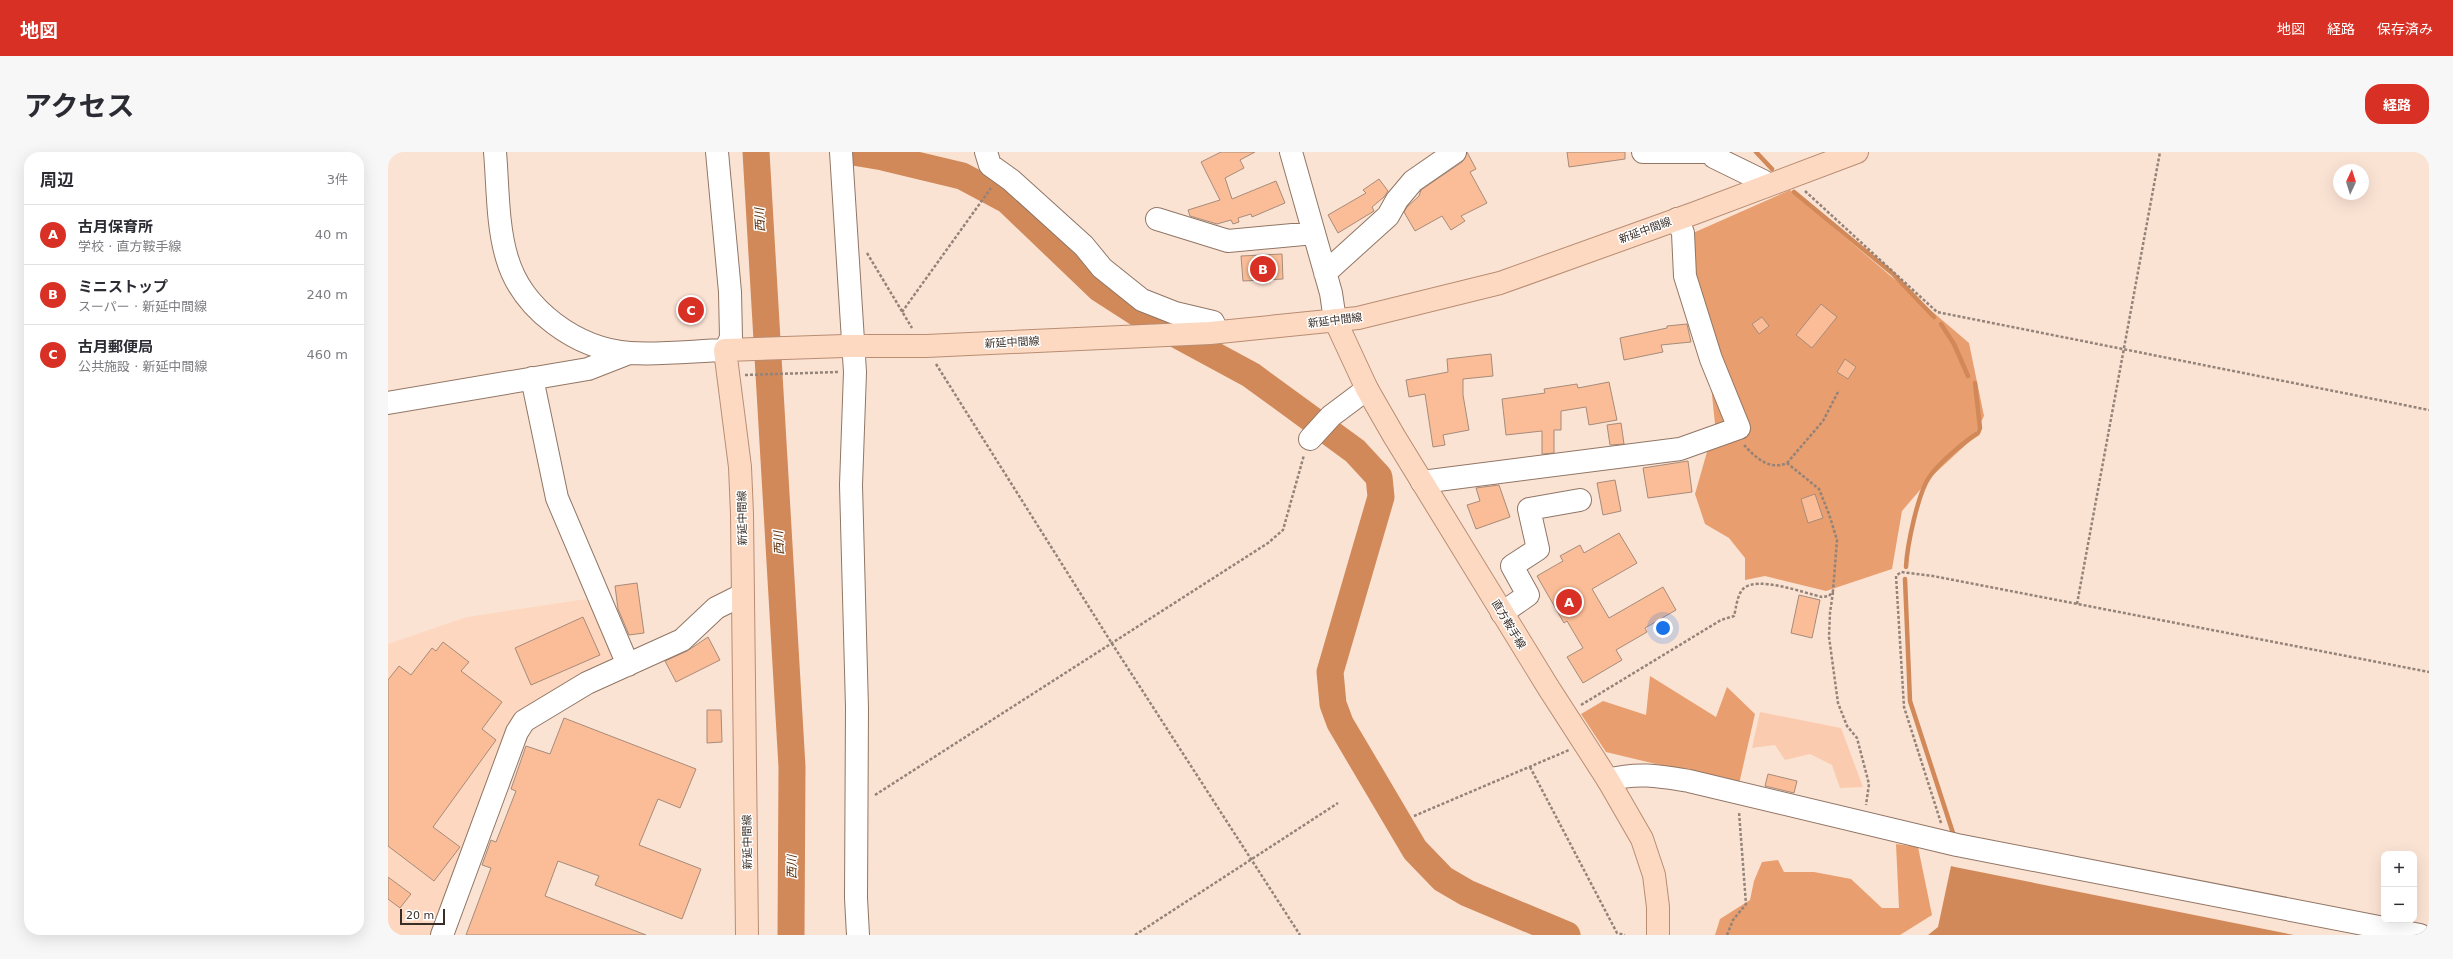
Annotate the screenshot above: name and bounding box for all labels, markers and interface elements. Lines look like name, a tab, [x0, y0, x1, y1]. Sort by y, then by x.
text: 地図	[20, 19, 58, 41]
text: 地図	[2277, 21, 2305, 37]
text: 経路	[2327, 21, 2355, 37]
text: 保存済み	[2377, 21, 2433, 37]
button: 経路	[2365, 84, 2429, 124]
text: アクセス	[24, 90, 135, 123]
north arrow	[2333, 164, 2369, 200]
text: 周辺	[40, 170, 74, 190]
text: 3件	[327, 172, 348, 187]
water label: 西川	[752, 206, 768, 232]
street label: 新延中間線	[1617, 215, 1673, 246]
text: 古月保育所	[78, 218, 153, 236]
text: A	[48, 227, 58, 242]
text: 40 m	[315, 227, 348, 242]
text: 学校 · 直方鞍手線	[78, 239, 181, 254]
pin: B	[1250, 254, 1276, 284]
text: ミニストップ	[78, 278, 168, 296]
text: B	[48, 287, 58, 302]
text: 240 m	[306, 287, 348, 302]
pin: C	[678, 295, 704, 325]
text: スーパー · 新延中間線	[78, 299, 207, 314]
street label: 新延中間線	[1307, 311, 1363, 330]
street label: 新延中間線	[984, 335, 1040, 350]
text: 古月郵便局	[78, 338, 153, 356]
text: C	[48, 347, 58, 362]
text: 460 m	[306, 347, 348, 362]
text: 公共施設 · 新延中間線	[78, 359, 207, 374]
street label: 新延中間線	[736, 490, 749, 546]
water label: 西川	[771, 529, 787, 555]
pin: A	[1556, 587, 1582, 617]
street label: 直方鞍手線	[1489, 597, 1528, 651]
your location	[1653, 618, 1673, 638]
street label: 新延中間線	[741, 814, 754, 870]
map controls	[2381, 851, 2417, 923]
button: +	[2381, 851, 2417, 887]
water label: 西川	[785, 853, 799, 879]
button: −	[2381, 887, 2417, 923]
scale bar	[400, 907, 445, 926]
text: 20 m	[406, 909, 434, 922]

